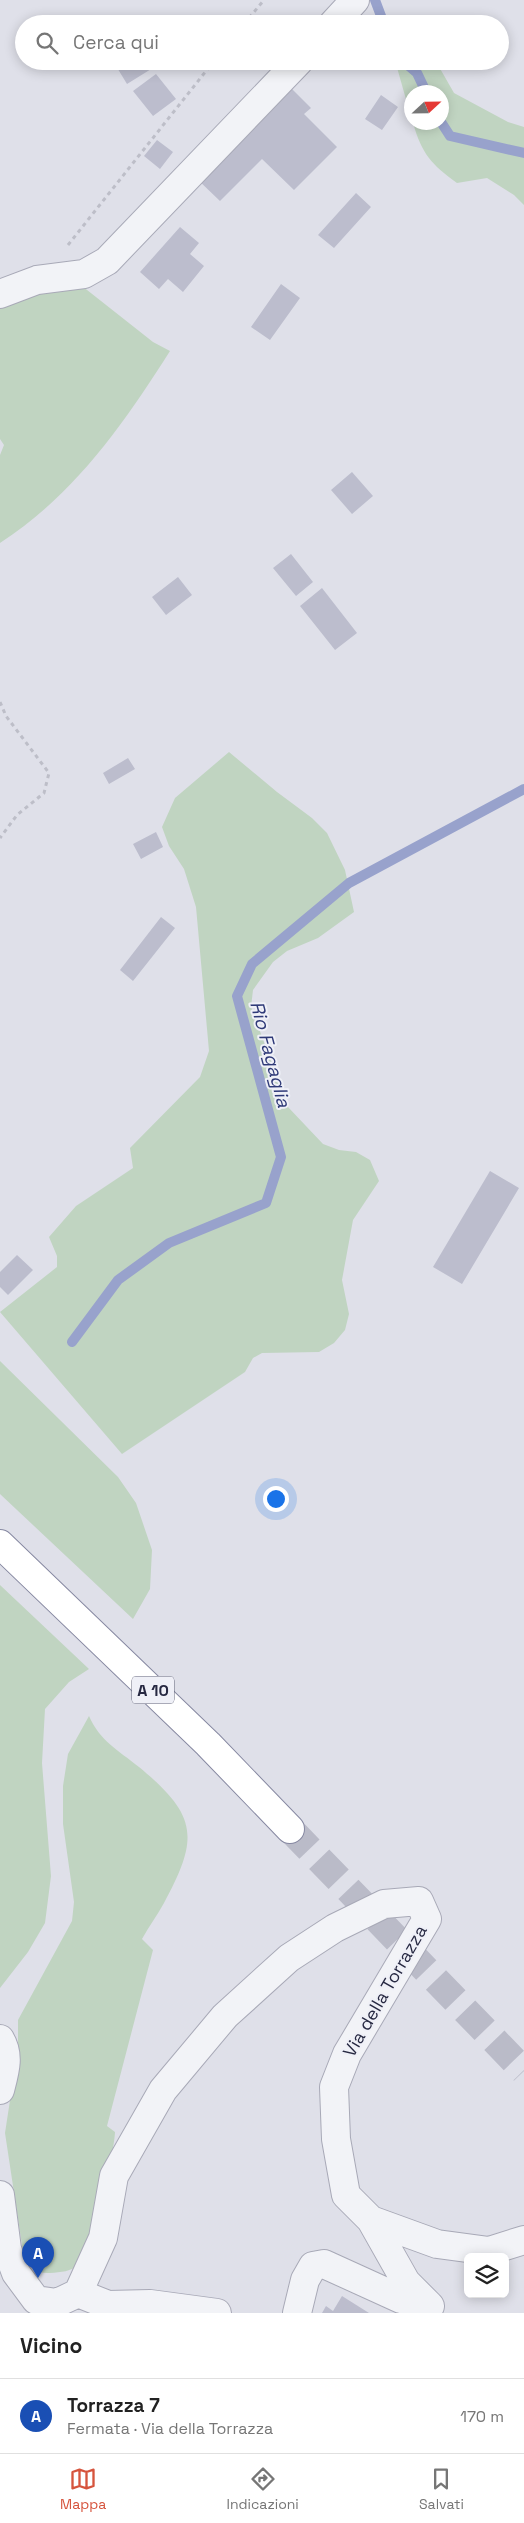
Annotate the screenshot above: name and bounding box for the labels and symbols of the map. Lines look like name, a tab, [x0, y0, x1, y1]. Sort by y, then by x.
north arrow	[404, 85, 449, 130]
water label: Rio Fagaglia	[244, 998, 297, 1110]
your location	[263, 1486, 289, 1512]
road number: A 10	[132, 1676, 174, 1704]
street label: Via della Torrazza	[337, 1921, 432, 2061]
pin: A	[22, 2237, 54, 2278]

